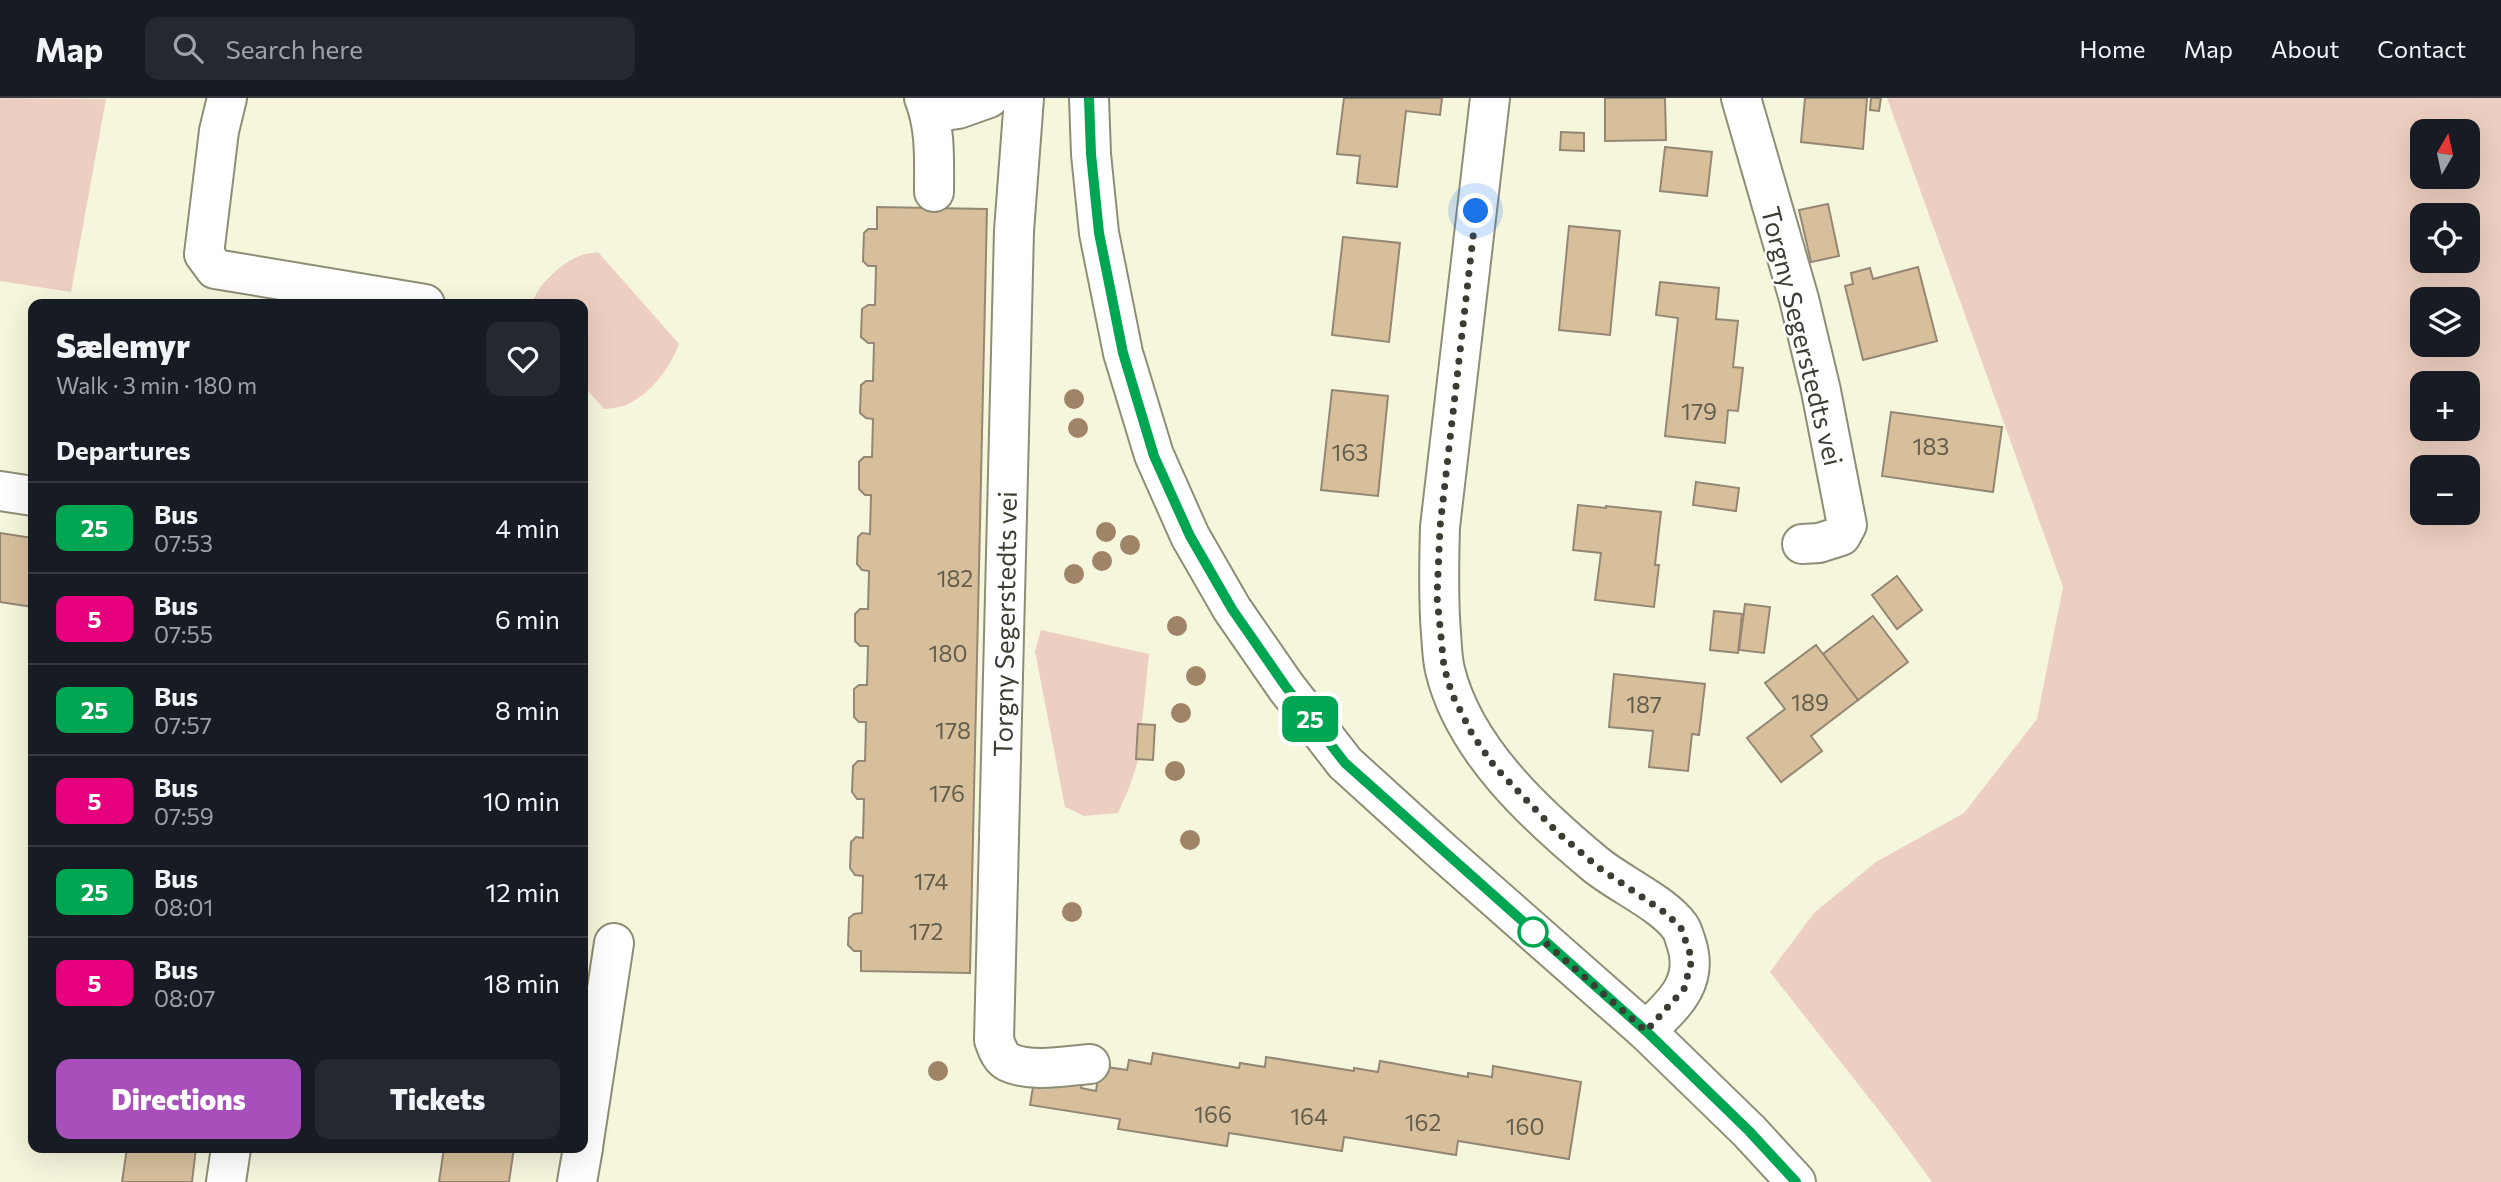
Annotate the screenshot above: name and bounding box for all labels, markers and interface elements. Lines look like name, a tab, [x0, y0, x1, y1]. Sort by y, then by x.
search box	[145, 17, 635, 80]
text: Map	[35, 28, 103, 69]
icon: search	[169, 29, 207, 67]
text: Search here	[225, 33, 363, 64]
text: Home	[2080, 34, 2146, 63]
text: Map	[2184, 34, 2233, 63]
text: About	[2271, 34, 2339, 63]
text: Contact	[2377, 34, 2466, 63]
north arrow	[2410, 119, 2480, 189]
map controls	[2410, 119, 2480, 525]
your location	[1458, 193, 1493, 228]
street label: Torgny Segerstedts vei	[1756, 203, 1850, 469]
button: locate	[2410, 203, 2480, 273]
button: layers	[2410, 287, 2480, 357]
button: heart	[486, 322, 560, 396]
text: Sælemyr	[56, 324, 190, 365]
text: Walk · 3 min · 180 m	[56, 371, 257, 399]
button: +	[2410, 371, 2480, 441]
house number: 179	[1681, 397, 1717, 425]
house number: 183	[1913, 432, 1949, 460]
text: Departures	[56, 434, 191, 465]
house number: 163	[1332, 438, 1368, 466]
button: −	[2410, 455, 2480, 525]
street label: Torgny Segerstedts vei	[986, 491, 1022, 757]
text: Bus	[154, 498, 198, 529]
text: 4 min	[495, 512, 560, 543]
text: 25	[81, 513, 108, 542]
text: 07:53	[154, 529, 213, 557]
house number: 182	[937, 564, 973, 592]
text: Bus	[154, 589, 198, 620]
text: 6 min	[495, 603, 560, 634]
text: 5	[88, 604, 102, 633]
text: 07:55	[154, 620, 213, 648]
house number: 180	[929, 639, 967, 667]
text: Bus	[154, 680, 198, 711]
house number: 189	[1791, 688, 1829, 716]
house number: 187	[1626, 690, 1662, 718]
text: 8 min	[495, 694, 560, 725]
text: 25	[81, 695, 108, 724]
line badge: 25	[1278, 696, 1342, 742]
text: 25	[1296, 704, 1324, 733]
text: 07:57	[154, 711, 212, 739]
house number: 178	[935, 716, 971, 744]
text: Bus	[154, 771, 198, 802]
house number: 176	[929, 779, 965, 807]
text: 10 min	[483, 785, 560, 816]
text: 5	[88, 786, 102, 815]
text: 07:59	[154, 802, 214, 830]
text: Bus	[154, 862, 198, 893]
house number: 174	[914, 867, 948, 895]
text: 12 min	[485, 876, 560, 907]
text: 25	[81, 877, 108, 906]
text: 08:01	[154, 893, 213, 921]
house number: 172	[909, 917, 943, 945]
unlabelled marker	[1518, 917, 1548, 947]
text: Bus	[154, 953, 198, 984]
text: 18 min	[484, 967, 560, 998]
text: 5	[88, 968, 102, 997]
text: 08:07	[154, 984, 215, 1012]
button: Directions	[56, 1059, 301, 1139]
button: Tickets	[315, 1059, 560, 1139]
house number: 166	[1194, 1100, 1232, 1128]
house number: 164	[1290, 1102, 1328, 1130]
house number: 162	[1405, 1108, 1441, 1136]
house number: 160	[1506, 1112, 1544, 1140]

